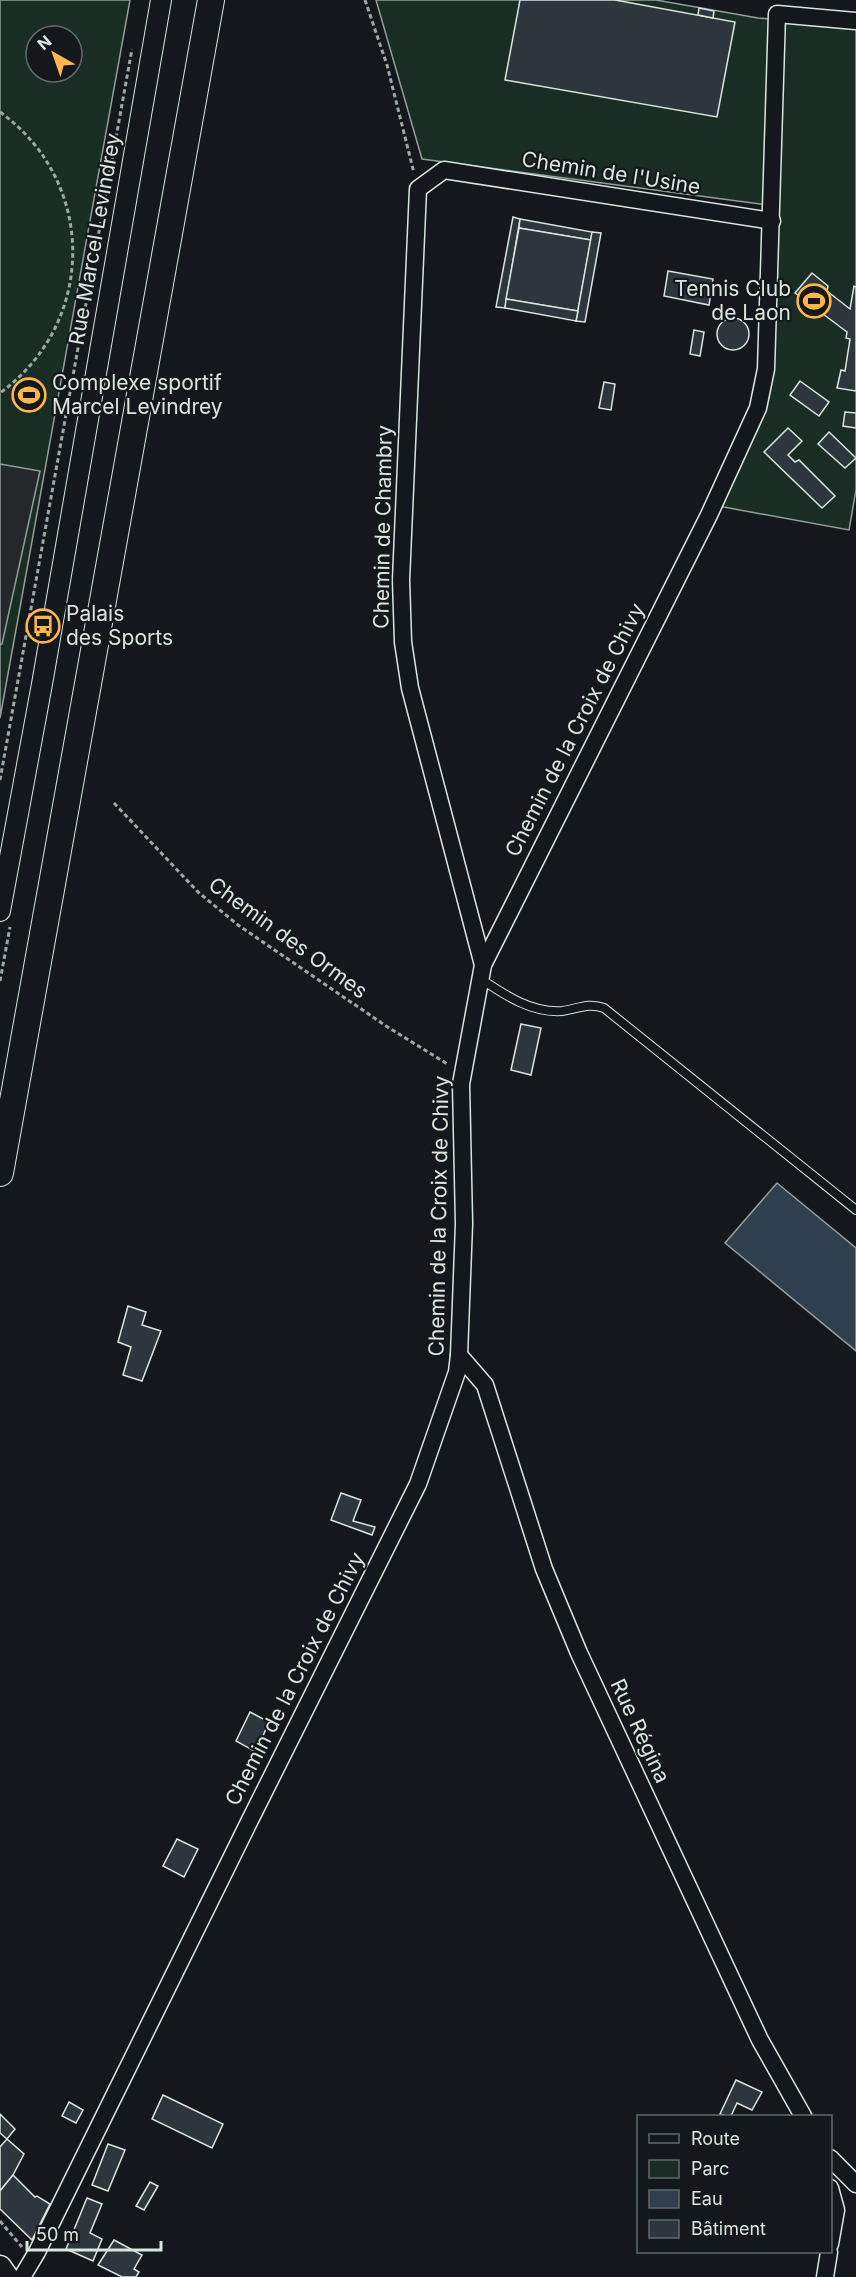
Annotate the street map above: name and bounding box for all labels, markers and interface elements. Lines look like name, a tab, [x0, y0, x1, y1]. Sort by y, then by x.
north arrow	[24, 24, 84, 84]
text: N	[33, 31, 55, 54]
street label: Rue Marcel Levindrey	[64, 131, 125, 347]
street label: Chemin de l'Usine	[520, 146, 702, 199]
place label: Tennis Club de Laon	[674, 276, 791, 325]
sports icon: Tennis Club de Laon	[796, 283, 832, 319]
place label: Complexe sportif Marcel Levindrey	[52, 370, 223, 419]
sports icon: Complexe sportif Marcel Levindrey	[11, 377, 47, 413]
street label: Chemin de Chambry	[368, 425, 397, 629]
street label: Chemin de la Croix de Chivy	[500, 599, 650, 861]
place label: Palais des Sports	[66, 601, 173, 650]
bus stop icon: Palais des Sports	[25, 608, 61, 644]
street label: Chemin des Ormes	[204, 872, 372, 1004]
street label: Chemin de la Croix de Chivy	[424, 1075, 453, 1357]
street label: Chemin de la Croix de Chivy	[220, 1548, 370, 1810]
street label: Rue Régina	[606, 1675, 675, 1787]
legend	[637, 2115, 832, 2253]
text: Route	[691, 2128, 740, 2149]
text: Parc	[691, 2158, 729, 2179]
text: Eau	[691, 2188, 723, 2209]
scale bar	[27, 2214, 160, 2252]
text: Bâtiment	[691, 2218, 766, 2239]
text: 50 m	[36, 2224, 79, 2245]

